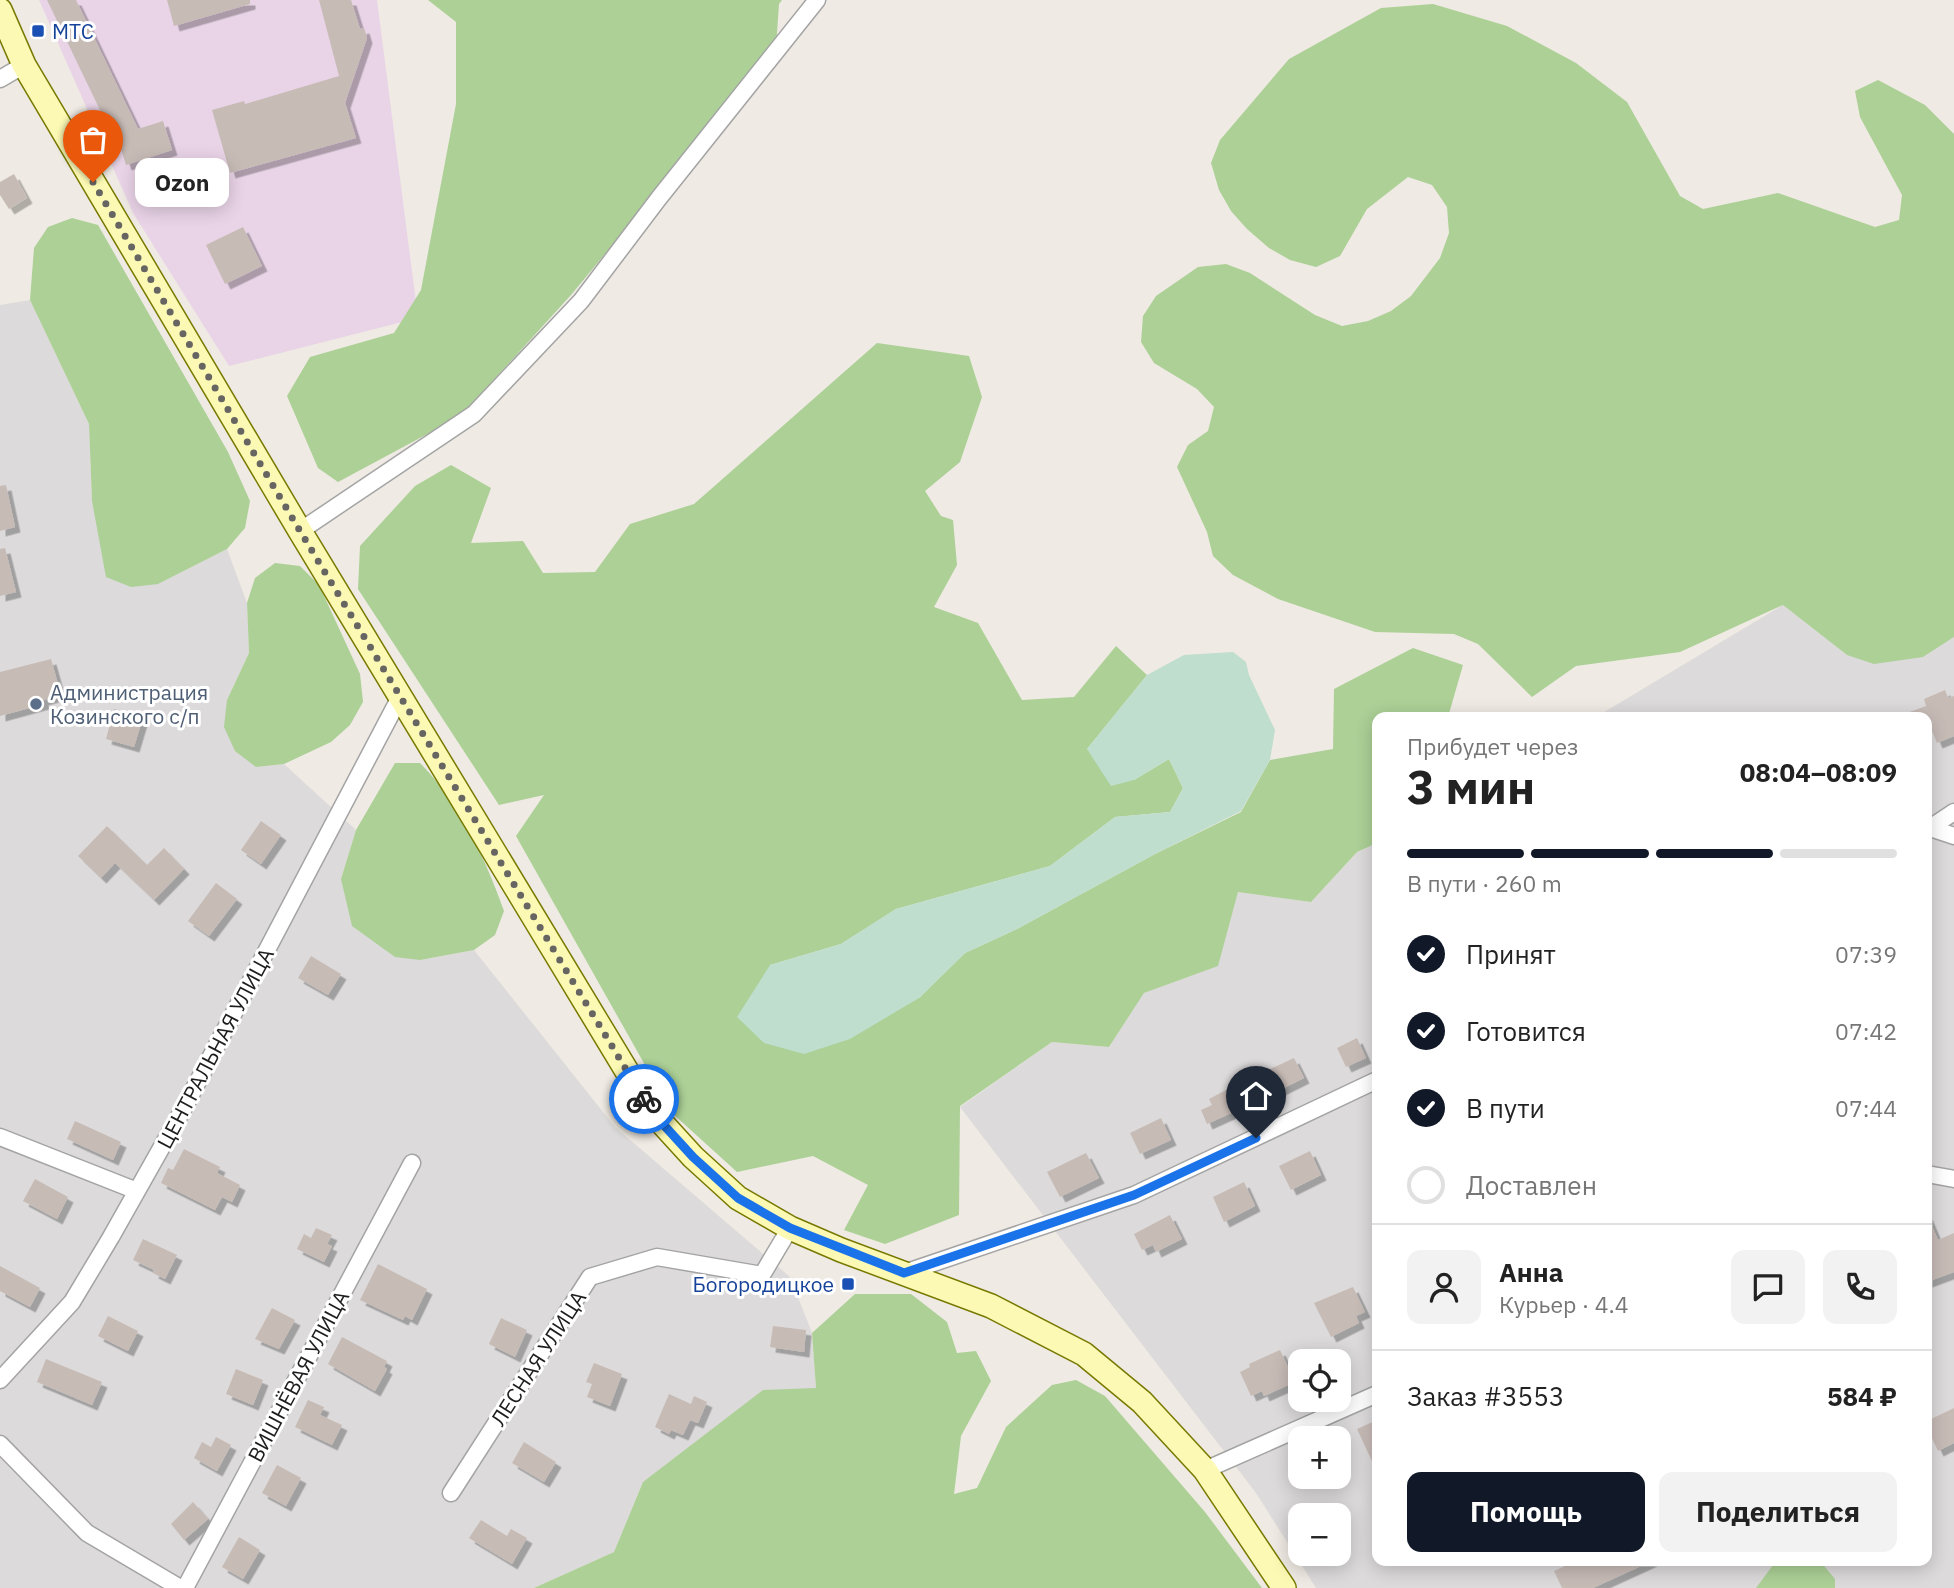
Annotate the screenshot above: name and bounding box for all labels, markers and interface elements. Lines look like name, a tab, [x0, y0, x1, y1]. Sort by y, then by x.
place label: МТС	[52, 17, 94, 45]
marker: МТС	[30, 23, 46, 39]
pin	[63, 110, 123, 182]
icon: bag	[74, 121, 112, 159]
callout: Ozon	[135, 158, 230, 206]
text: Ozon	[155, 167, 209, 197]
place label: Администрация Козинского с/п	[50, 678, 208, 730]
marker: Администрация Козинского с/п	[28, 696, 44, 712]
text: Прибудет через	[1407, 731, 1579, 761]
text: 08:04–08:09	[1740, 755, 1897, 789]
text: 3 мин	[1407, 757, 1535, 817]
text: В пути · 260 m	[1407, 868, 1562, 898]
icon: check	[1407, 935, 1445, 973]
text: Принят	[1466, 937, 1556, 971]
text: 07:39	[1835, 939, 1897, 969]
street label: ЦЕНТРАЛЬНАЯ УЛИЦА	[150, 943, 280, 1153]
icon: check	[1407, 1012, 1445, 1050]
text: Готовится	[1466, 1014, 1586, 1048]
text: 07:42	[1835, 1016, 1897, 1046]
courier	[609, 1064, 679, 1134]
pin	[1226, 1066, 1286, 1138]
icon: home	[1237, 1077, 1275, 1115]
icon: bike	[625, 1080, 663, 1118]
icon: check	[1407, 1089, 1445, 1127]
text: В пути	[1466, 1091, 1545, 1125]
text: 07:44	[1835, 1093, 1897, 1123]
text: Доставлен	[1466, 1168, 1597, 1202]
button: person	[1407, 1250, 1481, 1324]
button: chat	[1731, 1250, 1805, 1324]
button: phone	[1823, 1250, 1897, 1324]
text: Анна	[1499, 1255, 1563, 1289]
place label: Богородицкое	[693, 1270, 834, 1298]
marker: Богородицкое	[840, 1276, 856, 1292]
street label: ВИШНЁВАЯ УЛИЦА	[241, 1285, 355, 1467]
street label: ЛЕСНАЯ УЛИЦА	[484, 1285, 592, 1431]
text: Курьер · 4.4	[1499, 1289, 1629, 1319]
map controls	[1288, 1349, 1351, 1566]
button: locate	[1288, 1349, 1351, 1412]
text: Заказ #3553	[1407, 1379, 1564, 1413]
text: 584 ₽	[1827, 1379, 1897, 1413]
button: +	[1288, 1426, 1351, 1489]
button: Помощь	[1407, 1472, 1645, 1552]
button: Поделиться	[1659, 1472, 1897, 1552]
button: −	[1288, 1503, 1351, 1566]

